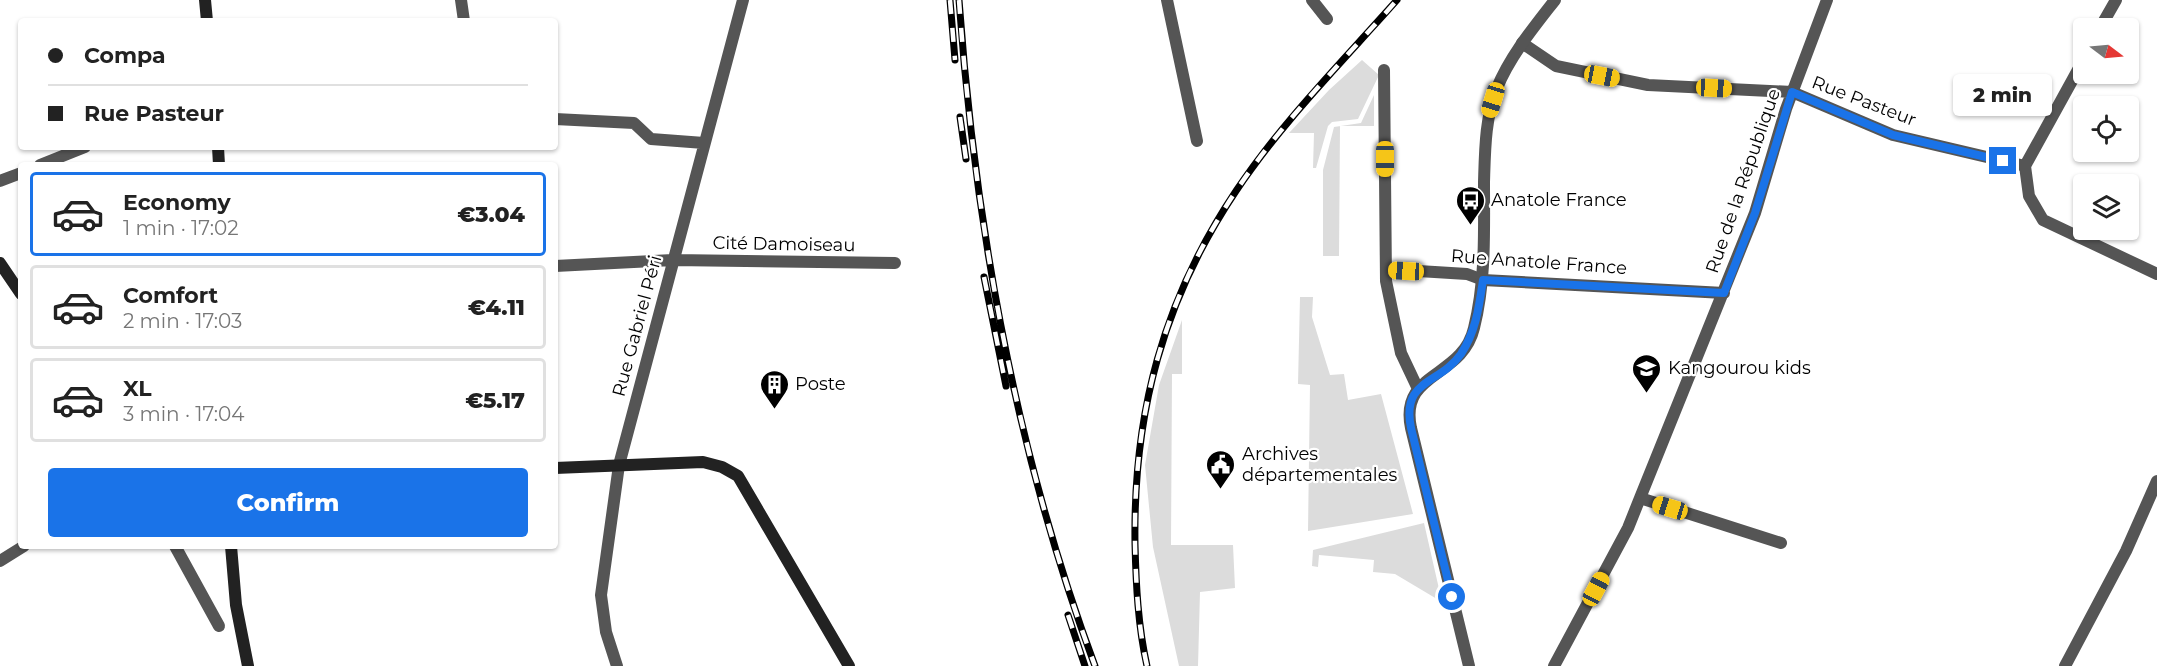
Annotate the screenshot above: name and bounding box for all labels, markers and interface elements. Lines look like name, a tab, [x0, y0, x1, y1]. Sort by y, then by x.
north arrow	[2073, 18, 2139, 84]
map controls	[2073, 18, 2139, 240]
text: Compa	[84, 42, 166, 69]
car	[1583, 64, 1621, 88]
street label: Rue Pasteur	[1809, 71, 1919, 131]
callout: 2 min	[1954, 74, 2052, 116]
car	[1696, 78, 1732, 98]
car	[1479, 80, 1507, 120]
text: 2 min	[1973, 83, 2032, 107]
street label: Rue de la République	[1701, 86, 1785, 276]
button: locate	[2073, 96, 2139, 162]
text: Rue Pasteur	[84, 100, 224, 127]
car	[1376, 141, 1394, 177]
route end	[1989, 147, 2016, 174]
button: layers	[2073, 174, 2139, 240]
bus stop icon: Anatole France	[1454, 184, 1486, 226]
icon: car	[51, 187, 105, 241]
text: Economy	[123, 189, 231, 216]
place label: Anatole France	[1491, 189, 1627, 211]
text: €3.04	[457, 201, 525, 228]
text: 1 min · 17:02	[123, 216, 239, 240]
street label: Cité Damoiseau	[712, 232, 856, 256]
street label: Rue Anatole France	[1450, 245, 1628, 279]
street label: Rue Gabriel Péri	[608, 253, 666, 399]
car	[1388, 261, 1424, 281]
icon: car	[51, 280, 105, 334]
text: Comfort	[123, 282, 218, 309]
text: €4.11	[468, 294, 525, 321]
text: 2 min · 17:03	[123, 309, 242, 333]
school or university icon: Kangourou kids	[1631, 352, 1663, 394]
place label: Kangourou kids	[1668, 357, 1811, 379]
building icon: Poste	[758, 368, 790, 410]
icon: car	[51, 373, 105, 427]
place label: Poste	[795, 373, 846, 395]
text: XL	[123, 375, 152, 402]
text: €5.17	[465, 387, 525, 414]
text: 3 min · 17:04	[123, 402, 244, 426]
place label: Archives départementales	[1242, 443, 1398, 486]
public building icon: Archives départementales	[1205, 448, 1237, 490]
button: Confirm	[48, 468, 528, 537]
car	[1650, 494, 1690, 522]
car	[1580, 569, 1612, 609]
route start	[1438, 583, 1465, 610]

